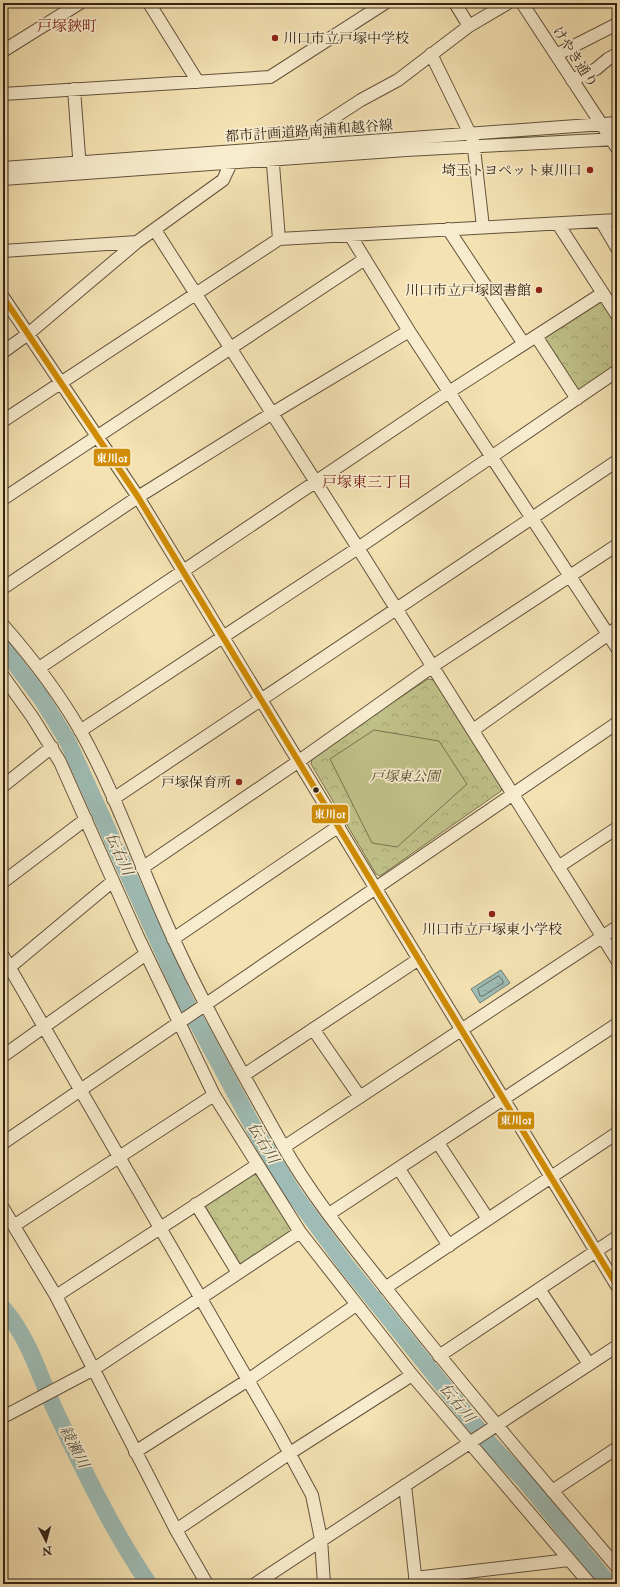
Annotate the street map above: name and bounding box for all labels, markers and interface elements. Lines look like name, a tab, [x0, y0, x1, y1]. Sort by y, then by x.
district label: 戸塚鋏町	[37, 17, 97, 36]
street label: けやき通り	[549, 23, 601, 91]
place label: 川口市立戸塚中学校	[283, 30, 409, 47]
marker: 川口市立戸塚中学校	[270, 33, 280, 43]
street label: 都市計画道路南浦和越谷線	[225, 117, 393, 145]
place label: 埼玉トヨペット東川口	[442, 162, 582, 179]
marker: 埼玉トヨペット東川口	[585, 165, 595, 175]
place label: 川口市立戸塚図書館	[405, 282, 531, 299]
marker: 川口市立戸塚図書館	[534, 285, 544, 295]
line badge: 東川01	[93, 448, 131, 467]
text: 東川01	[96, 452, 128, 465]
district label: 戸塚東三丁目	[322, 473, 412, 492]
park label: 戸塚東公園	[370, 768, 442, 785]
place label: 戸塚保育所	[161, 774, 231, 791]
marker: 戸塚保育所	[234, 777, 244, 787]
unlabelled marker	[311, 785, 321, 795]
line badge: 東川01	[311, 804, 349, 824]
text: 東川01	[314, 808, 346, 821]
water label: 伝右川	[101, 830, 138, 880]
marker: 川口市立戸塚東小学校	[487, 909, 497, 919]
place label: 川口市立戸塚東小学校	[422, 921, 562, 938]
line badge: 東川01	[497, 1111, 535, 1130]
text: 東川01	[500, 1114, 532, 1127]
water label: 伝右川	[243, 1119, 284, 1169]
water label: 伝右川	[435, 1380, 480, 1428]
water label: 綾瀬川	[55, 1423, 94, 1473]
north arrow	[26, 1521, 66, 1561]
text: N	[40, 1543, 54, 1558]

